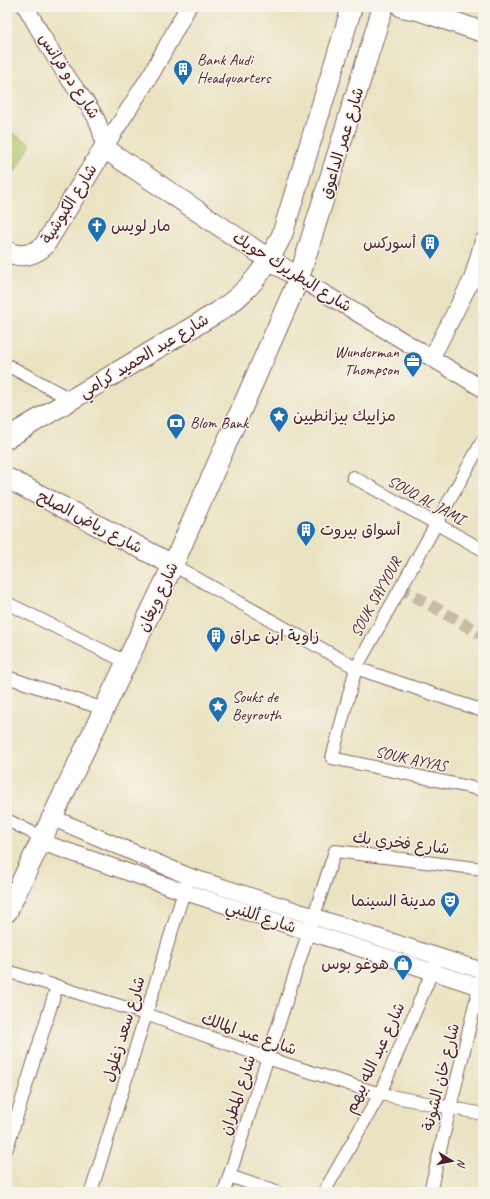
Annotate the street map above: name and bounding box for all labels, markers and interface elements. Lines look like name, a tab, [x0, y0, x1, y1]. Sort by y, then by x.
street label: شارع دو فرانس	[33, 29, 104, 123]
place label: Bank Audi Headquarters	[197, 50, 272, 88]
building icon: Bank Audi Headquarters	[172, 58, 194, 86]
street label: شارع عمر الداعوق	[316, 85, 369, 201]
street label: شارع الكبوشية	[37, 160, 102, 248]
church icon: مار لويس	[86, 215, 108, 243]
place label: مار لويس	[111, 216, 170, 236]
street label: شارع البطريرك حويك	[228, 227, 355, 317]
building icon: أسوركس	[419, 232, 441, 260]
place label: أسوركس	[363, 233, 416, 253]
street label: شارع عبد الحميد كرامي	[76, 309, 214, 406]
place label: Wunderman Thompson	[334, 342, 400, 380]
office icon: Wunderman Thompson	[402, 350, 424, 378]
place icon: مزاييك بيزانطيين	[268, 405, 290, 433]
place label: مزاييك بيزانطيين	[293, 406, 396, 426]
bank icon: Blom Bank	[165, 412, 187, 440]
place label: Blom Bank	[190, 413, 249, 433]
street label: SOUQ AL JAMI	[384, 471, 471, 531]
street label: شارع رياض الصلح	[34, 486, 146, 559]
building icon: أسواق بيروت	[295, 519, 317, 547]
place label: أسواق بيروت	[320, 520, 401, 540]
street label: SOUK SAYYOUR	[346, 553, 407, 641]
street label: شارع ويغان	[133, 559, 184, 635]
building icon: زاوية ابن عراق	[205, 625, 227, 653]
place label: زاوية ابن عراق	[230, 626, 319, 646]
place label: Souks de Beyrouth	[232, 687, 283, 725]
place icon: Souks de Beyrouth	[207, 695, 229, 723]
street label: SOUK AYYAS	[373, 742, 451, 777]
street label: شارع فخري بك	[351, 827, 450, 860]
theatre icon: مدينة السينما	[439, 890, 461, 918]
place label: مدينة السينما	[351, 891, 436, 911]
street label: شارع أللنبي	[222, 896, 299, 942]
shop icon: هوغو بوس	[392, 953, 414, 981]
place label: هوغو بوس	[321, 954, 389, 974]
street label: شارع سعد زغلول	[98, 974, 151, 1085]
street label: شارع عبد الله بيهم	[340, 999, 411, 1118]
street label: شارع عبد المالك	[198, 1008, 299, 1061]
street label: شارع خان الشونة	[418, 1021, 465, 1133]
street label: شارع المطران	[216, 1052, 261, 1138]
north arrow	[432, 1141, 472, 1181]
text: N	[454, 1158, 469, 1169]

